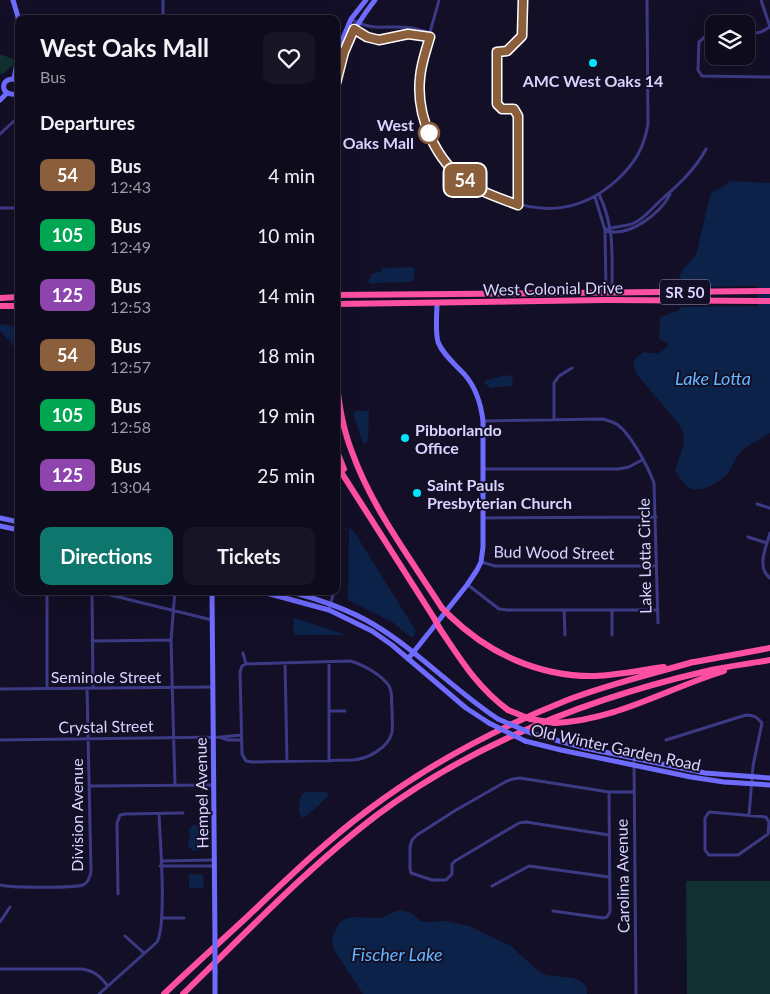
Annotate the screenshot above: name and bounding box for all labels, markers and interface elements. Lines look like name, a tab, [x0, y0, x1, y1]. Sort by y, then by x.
map controls	[705, 15, 755, 65]
button: layers	[705, 15, 755, 65]
button: heart	[263, 32, 315, 84]
text: West Oaks Mall	[40, 33, 209, 62]
marker: AMC West Oaks 14	[587, 57, 599, 69]
text: Bus	[40, 67, 66, 86]
place label: AMC West Oaks 14	[522, 71, 663, 90]
text: Departures	[40, 111, 135, 134]
place label: West Oaks Mall	[343, 115, 414, 152]
marker: West Oaks Mall	[418, 122, 440, 144]
text: Bus	[110, 154, 141, 177]
text: 54	[57, 164, 78, 186]
text: 4 min	[268, 164, 315, 187]
line badge: 54	[442, 164, 488, 196]
text: 54	[455, 169, 475, 191]
text: 12:43	[110, 177, 151, 196]
text: Bus	[110, 214, 141, 237]
text: 105	[52, 224, 83, 246]
text: 10 min	[257, 224, 315, 247]
text: 12:49	[110, 237, 151, 256]
text: Bus	[110, 274, 141, 297]
street label: West Colonial Drive	[483, 277, 623, 299]
road number: SR 50	[660, 280, 710, 304]
text: 125	[52, 284, 83, 306]
text: 14 min	[257, 284, 315, 307]
text: 12:53	[110, 297, 151, 316]
text: Bus	[110, 334, 141, 357]
text: 54	[57, 344, 78, 366]
text: 18 min	[257, 344, 315, 367]
text: 12:57	[110, 357, 151, 376]
water label: Lake Lotta	[675, 367, 751, 389]
text: Bus	[110, 394, 141, 417]
text: 105	[52, 404, 83, 426]
text: 19 min	[257, 404, 315, 427]
text: 12:58	[110, 417, 151, 436]
place label: Pibborlando Office	[415, 420, 502, 457]
marker: Pibborlando Office	[399, 432, 411, 444]
text: Bus	[110, 454, 141, 477]
text: 125	[52, 464, 83, 486]
text: 25 min	[257, 464, 315, 487]
place label: Saint Pauls Presbyterian Church	[427, 475, 572, 512]
text: 13:04	[110, 477, 151, 496]
marker: Saint Pauls Presbyterian Church	[411, 487, 423, 499]
street label: Lake Lotta Circle	[633, 498, 655, 614]
button: Directions	[40, 527, 173, 585]
button: Tickets	[183, 527, 315, 585]
street label: Bud Wood Street	[493, 541, 615, 563]
street label: Seminole Street	[51, 667, 162, 686]
street label: Crystal Street	[58, 716, 154, 736]
street label: Old Winter Garden Road	[529, 720, 703, 774]
street label: Hempel Avenue	[191, 737, 211, 849]
street label: Division Avenue	[67, 758, 86, 872]
street label: Carolina Avenue	[612, 819, 632, 933]
water label: Fischer Lake	[351, 943, 443, 965]

